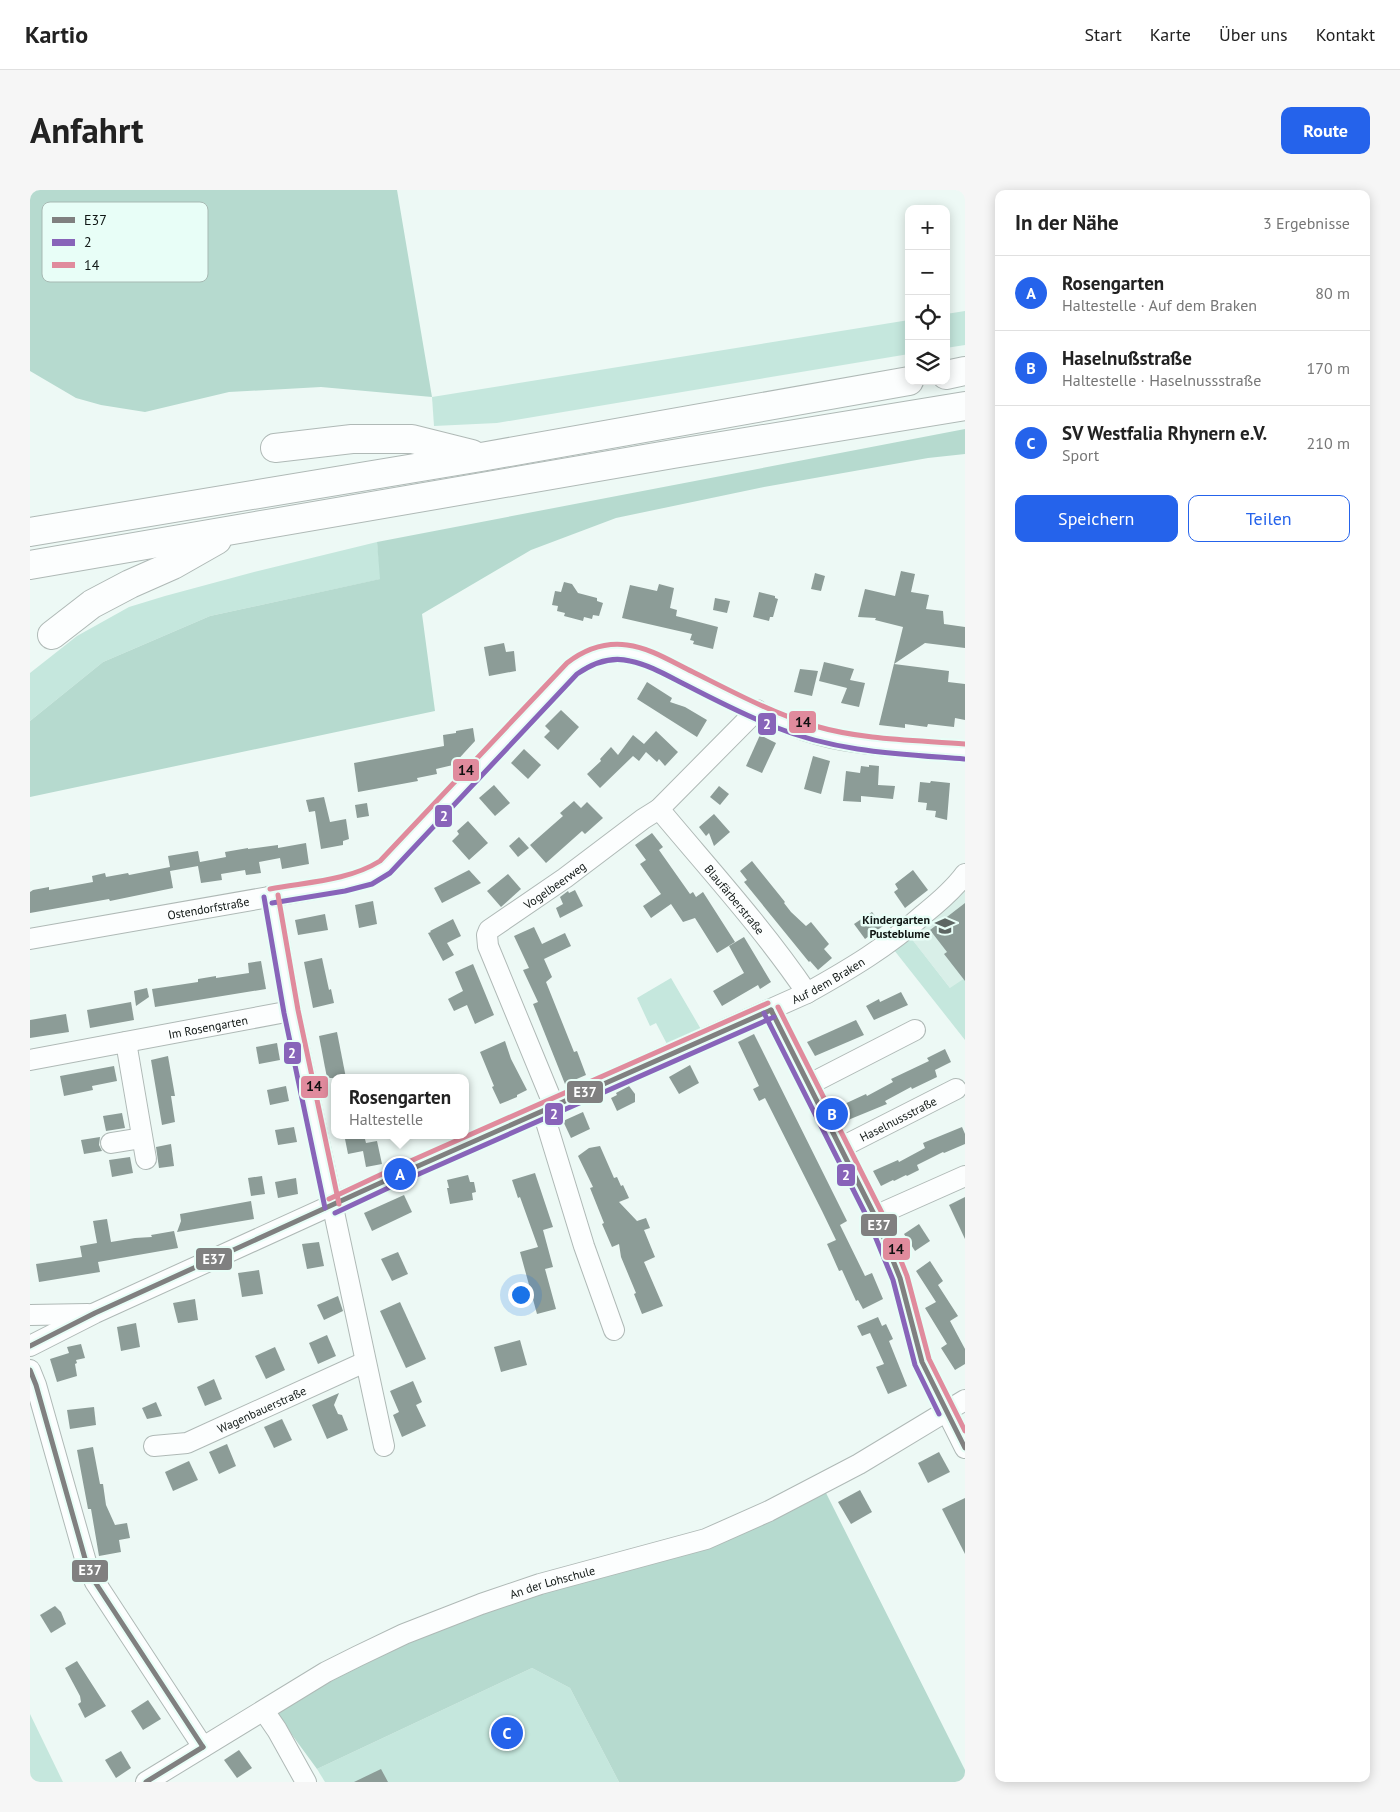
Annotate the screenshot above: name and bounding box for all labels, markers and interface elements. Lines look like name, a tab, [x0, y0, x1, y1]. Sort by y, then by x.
text: Kartio	[25, 19, 88, 50]
text: Start	[1084, 23, 1122, 46]
text: Karte	[1150, 23, 1191, 46]
text: Über uns	[1219, 23, 1288, 46]
text: Kontakt	[1316, 23, 1375, 46]
text: Anfahrt	[30, 107, 143, 153]
button: Route	[1281, 107, 1370, 154]
legend	[42, 202, 208, 282]
map controls	[905, 205, 950, 385]
button: +	[905, 205, 950, 250]
text: In der Nähe	[1015, 209, 1119, 236]
text: E37	[84, 211, 107, 229]
text: 3 Ergebnisse	[1263, 213, 1350, 233]
text: 2	[84, 233, 92, 251]
button: −	[905, 250, 950, 295]
text: 14	[84, 256, 100, 274]
text: Rosengarten	[1062, 271, 1164, 295]
text: A	[1026, 283, 1036, 303]
text: 80 m	[1315, 283, 1350, 303]
button: locate	[905, 295, 950, 340]
text: Haltestelle · Auf dem Braken	[1062, 295, 1257, 315]
button: layers	[905, 340, 950, 385]
text: Haselnußstraße	[1062, 346, 1192, 370]
text: B	[1026, 358, 1036, 378]
text: 170 m	[1307, 358, 1350, 378]
text: Haltestelle · Haselnussstraße	[1062, 370, 1261, 390]
text: SV Westfalia Rhynern e.V.	[1062, 421, 1267, 445]
text: C	[1027, 433, 1035, 453]
text: 210 m	[1307, 433, 1350, 453]
text: Sport	[1062, 445, 1099, 465]
button: Speichern	[1015, 495, 1178, 542]
button: Teilen	[1188, 495, 1350, 542]
line badge: 14	[788, 710, 817, 734]
line badge: 2	[757, 712, 777, 736]
text: 14	[795, 713, 811, 731]
text: 2	[763, 715, 771, 733]
line badge: 14	[452, 758, 480, 782]
text: 14	[458, 761, 474, 779]
line badge: 2	[434, 804, 453, 828]
text: 2	[440, 807, 448, 825]
street label: Vogelbeerweg	[520, 858, 588, 912]
street label: Blaufärberstraße	[702, 861, 768, 937]
street label: Ostendorfstraße	[166, 893, 251, 922]
place label: Kindergarten Pusteblume	[862, 912, 930, 941]
school or university icon: Kindergarten Pusteblume	[934, 915, 956, 937]
street label: Auf dem Braken	[789, 954, 867, 1006]
street label: Im Rosengarten	[167, 1012, 249, 1041]
line badge: 2	[283, 1041, 302, 1065]
text: 2	[288, 1044, 296, 1062]
popup	[331, 1074, 469, 1139]
line badge: 14	[300, 1075, 329, 1099]
text: 14	[306, 1077, 322, 1095]
line badge: E37	[566, 1080, 604, 1104]
text: E37	[573, 1083, 597, 1101]
text: Rosengarten	[349, 1085, 451, 1109]
street label: Haselnussstraße	[857, 1093, 939, 1144]
pin: B	[816, 1095, 848, 1133]
line badge: 2	[544, 1102, 564, 1126]
text: 2	[550, 1105, 558, 1123]
text: Haltestelle	[349, 1109, 423, 1129]
pin: A	[384, 1155, 416, 1193]
line badge: 2	[836, 1163, 856, 1187]
text: 2	[842, 1166, 850, 1184]
line badge: E37	[860, 1213, 898, 1237]
text: E37	[867, 1216, 891, 1234]
line badge: 14	[882, 1237, 911, 1261]
text: 14	[888, 1240, 904, 1258]
line badge: E37	[195, 1247, 233, 1271]
text: E37	[202, 1250, 226, 1268]
your location	[508, 1282, 534, 1308]
street label: Wagenbauerstraße	[215, 1382, 308, 1436]
line badge: E37	[71, 1559, 109, 1583]
text: E37	[78, 1561, 102, 1579]
street label: An der Lohschule	[507, 1562, 597, 1601]
pin: C	[491, 1714, 523, 1752]

